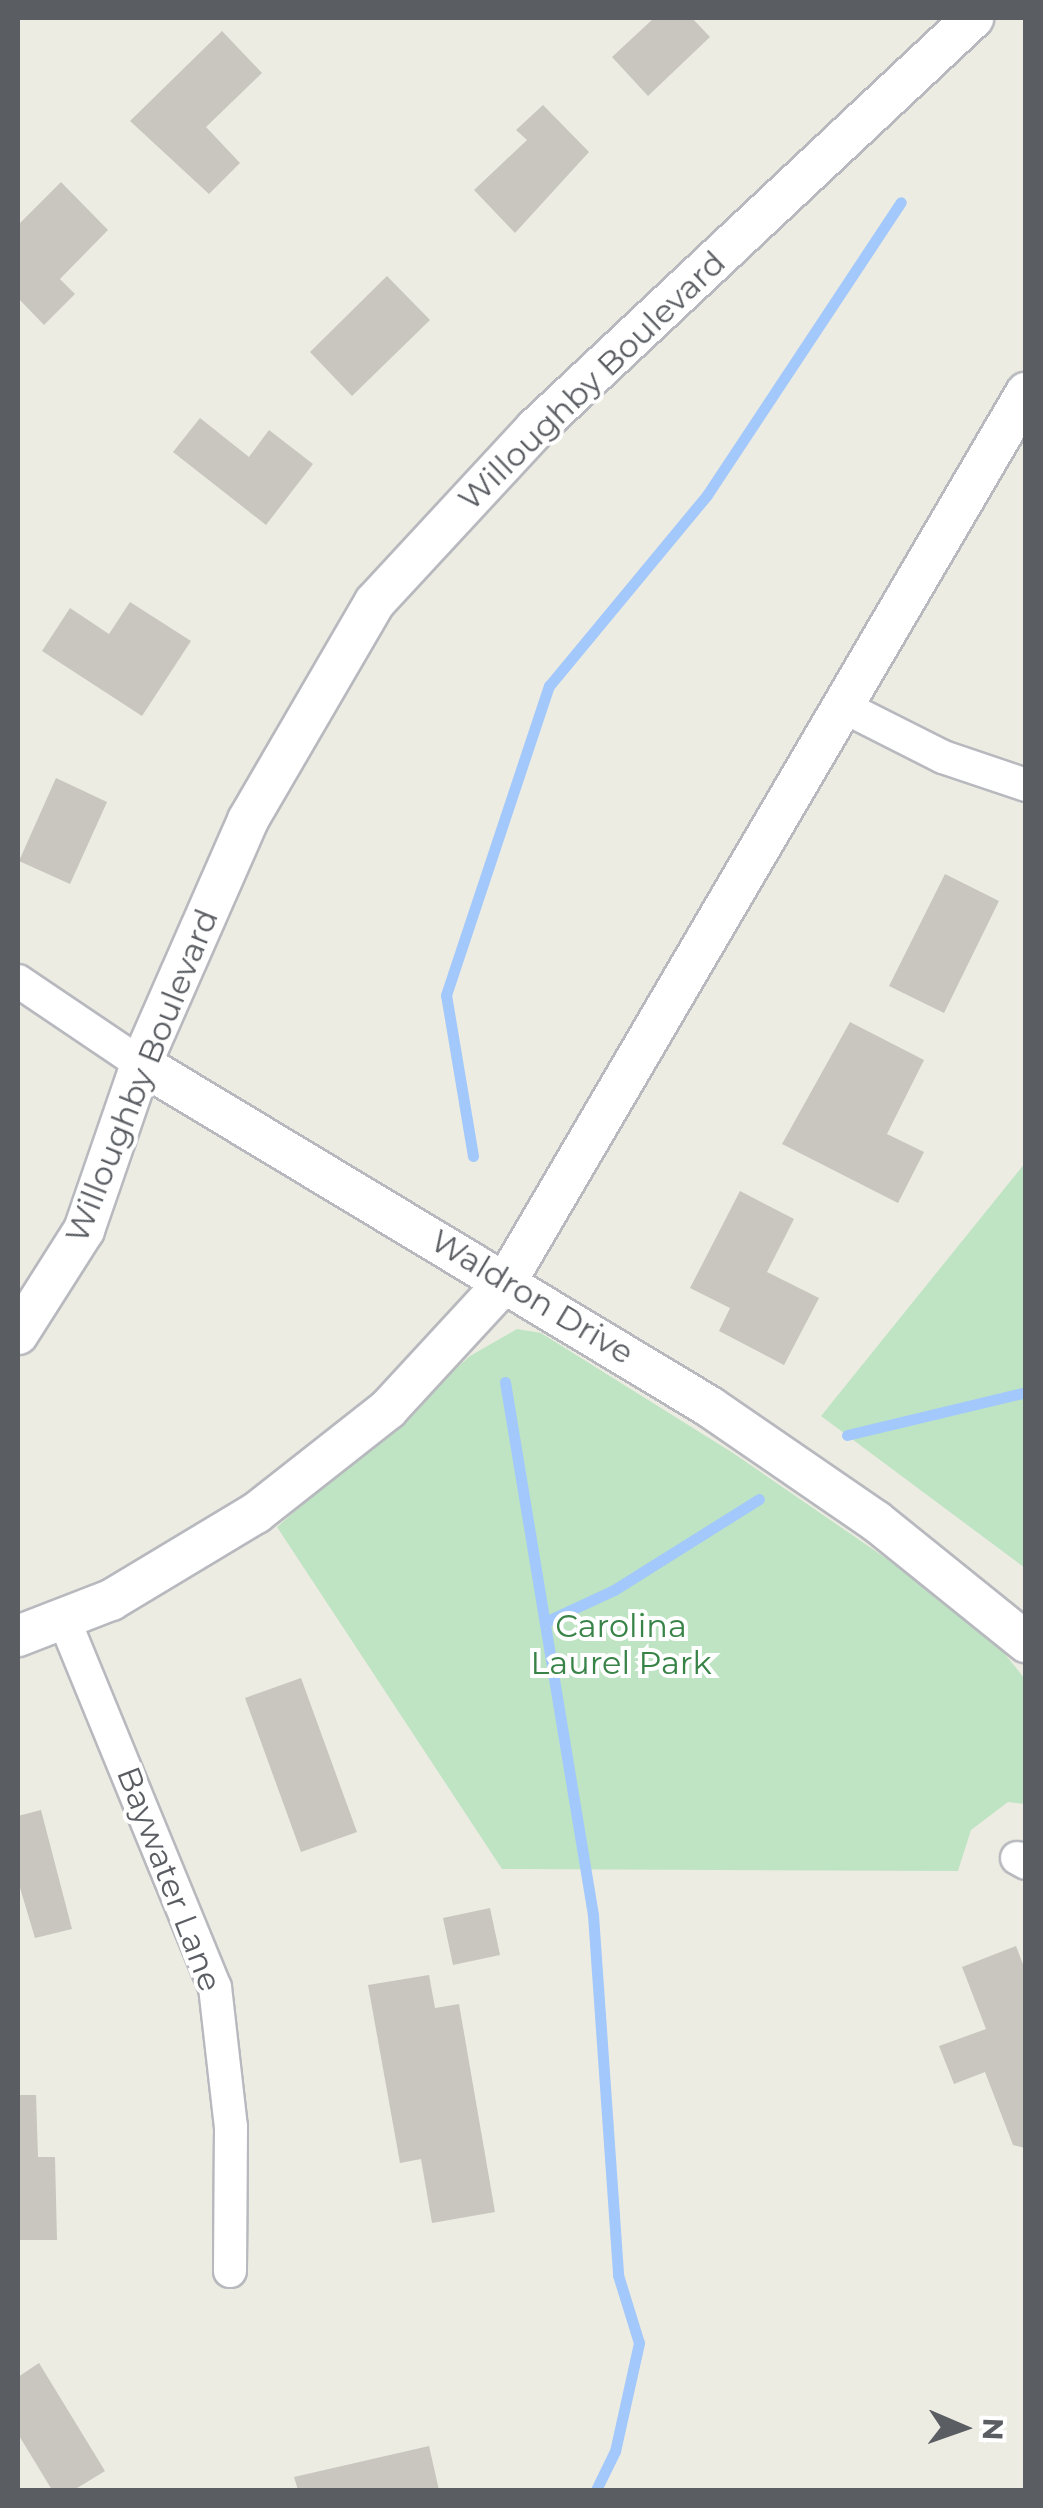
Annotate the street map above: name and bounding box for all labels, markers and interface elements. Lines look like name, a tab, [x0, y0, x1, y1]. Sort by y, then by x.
street label: Willoughby Boulevard	[451, 244, 733, 518]
street label: Willoughby Boulevard	[58, 904, 226, 1248]
street label: Waldron Drive	[424, 1221, 640, 1373]
park label: Carolina Laurel Park	[530, 1608, 712, 1683]
street label: Baywater Lane	[109, 1761, 229, 1997]
north arrow	[913, 2378, 1013, 2478]
text: N	[976, 2417, 1010, 2441]

